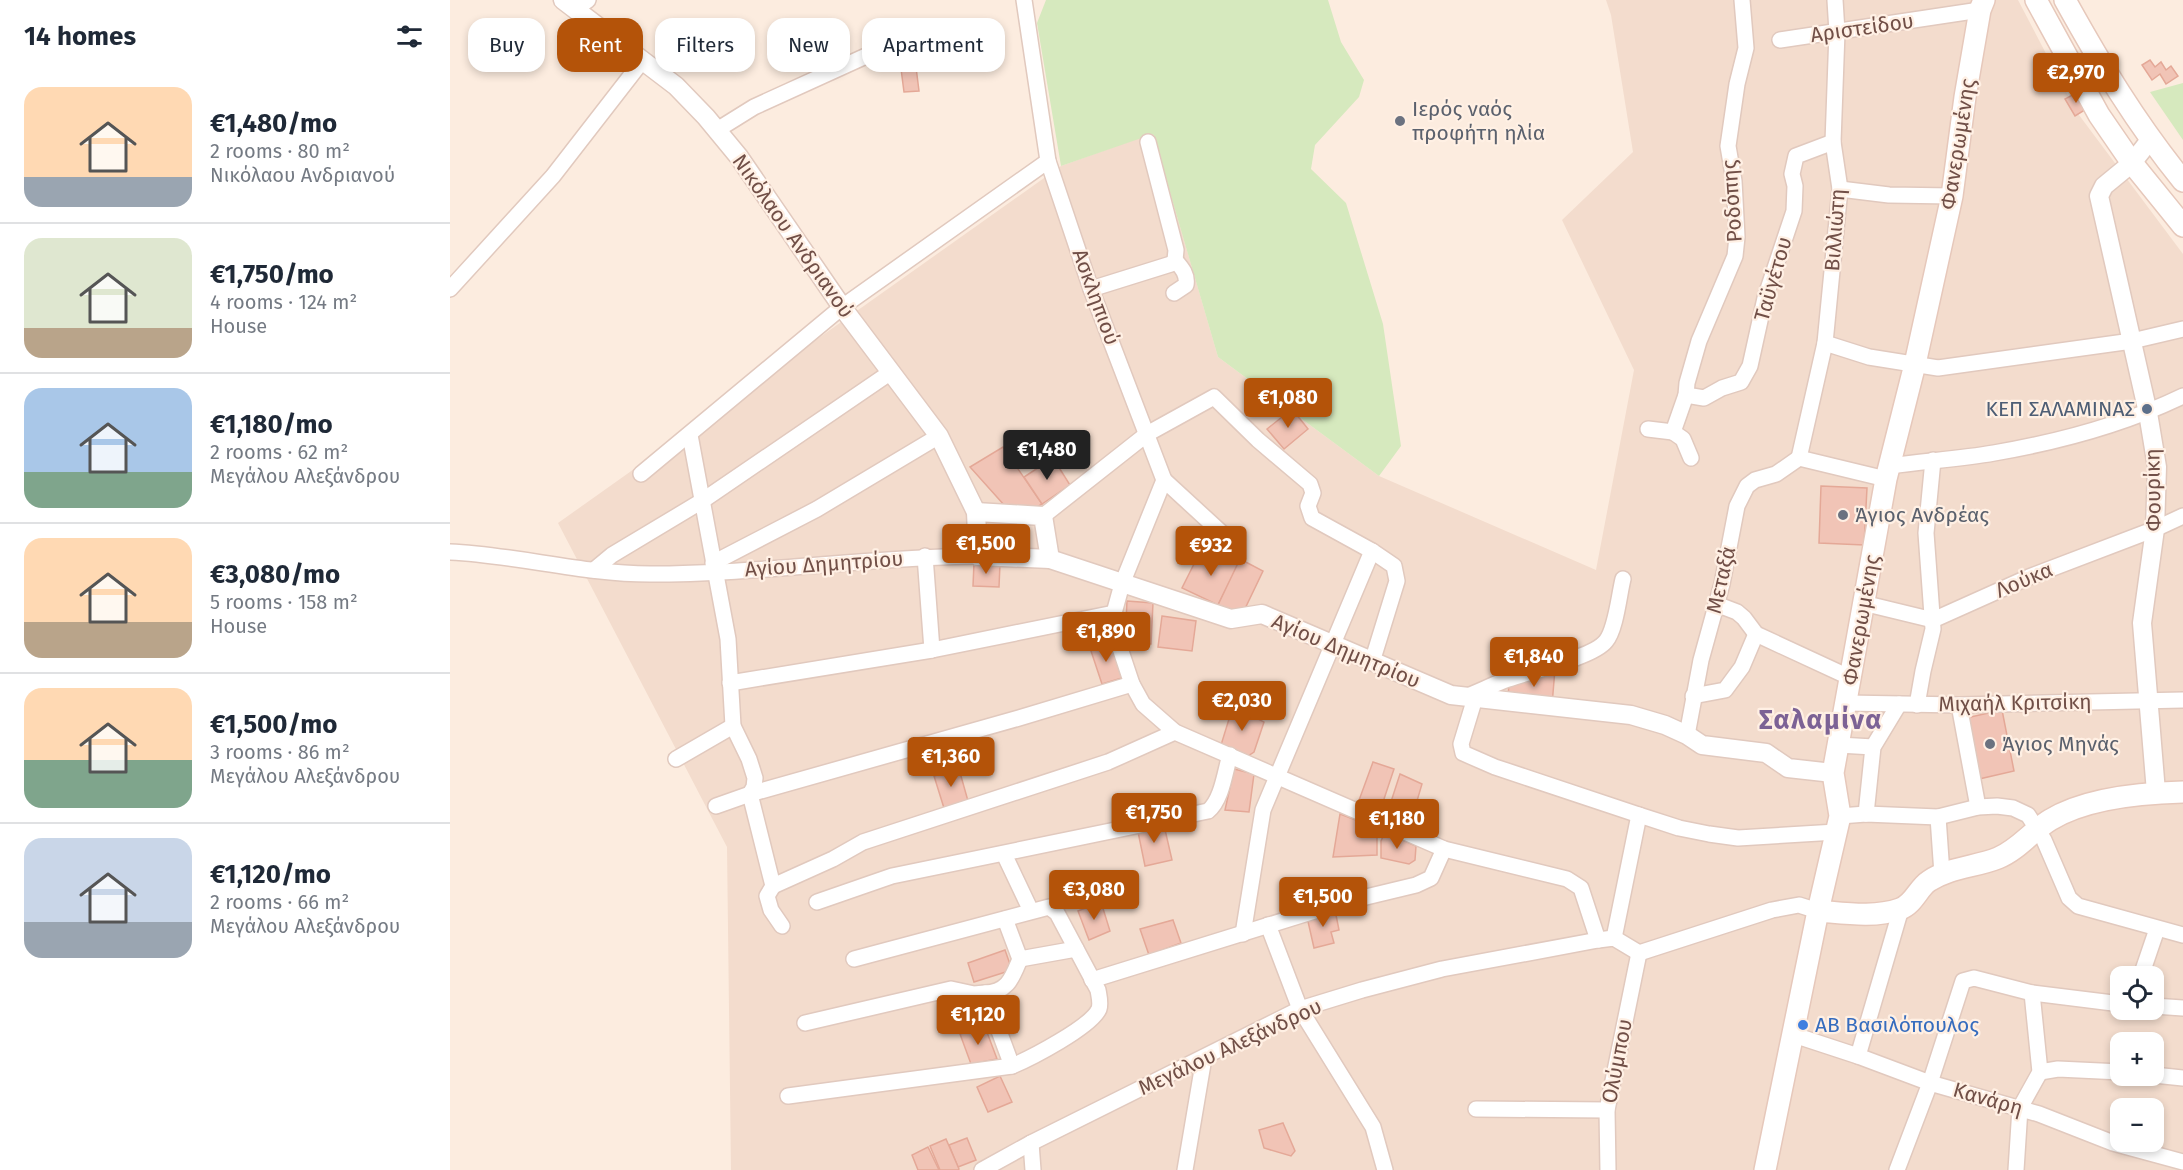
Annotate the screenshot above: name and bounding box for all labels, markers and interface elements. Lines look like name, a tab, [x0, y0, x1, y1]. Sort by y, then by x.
street label: Αριστείδου	[1809, 8, 1915, 48]
chip: Buy	[468, 18, 545, 72]
chip: Rent	[557, 18, 643, 72]
chip: Filters	[655, 18, 755, 72]
chip: New	[767, 18, 850, 72]
chip: Apartment	[862, 18, 1005, 72]
icon: filters	[393, 20, 426, 53]
text: 14 homes	[24, 21, 136, 52]
pin: €2,970	[2027, 53, 2125, 104]
text: €2,970	[2047, 60, 2105, 84]
street label: Φανερωμένης	[1935, 76, 1981, 211]
place label: Ιερός ναός προφήτη ηλία	[1412, 96, 1545, 146]
text: €1,480/mo	[210, 108, 337, 139]
icon: home	[72, 111, 144, 183]
marker: Ιερός ναός προφήτη ηλία	[1393, 114, 1407, 128]
text: 2 rooms · 80 m²	[210, 139, 350, 163]
street label: Νικόλαου Ανδριανού	[727, 149, 859, 323]
street label: Ροδόπης	[1716, 159, 1748, 243]
text: Νικόλαου Ανδριανού	[210, 163, 395, 187]
street label: Βιλλιώτη	[1819, 188, 1851, 272]
street label: Ταϋγέτου	[1749, 234, 1797, 324]
street label: Ασκληπιού	[1067, 245, 1125, 349]
text: €1,750/mo	[210, 259, 334, 290]
icon: home	[72, 262, 144, 334]
text: 4 rooms · 124 m²	[210, 290, 357, 314]
text: House	[210, 314, 267, 338]
pin: €1,080	[1239, 378, 1337, 429]
text: €1,080	[1258, 385, 1318, 409]
place label: ΚΕΠ ΣΑΛΑΜΙΝΑΣ	[1986, 396, 2135, 422]
marker: ΚΕΠ ΣΑΛΑΜΙΝΑΣ	[2140, 402, 2154, 416]
text: €1,180/mo	[210, 409, 333, 440]
icon: home	[72, 412, 144, 484]
pin: €1,480	[998, 430, 1096, 481]
text: €1,480	[1017, 437, 1077, 461]
text: 2 rooms · 62 m²	[210, 440, 348, 464]
street label: Φουρίκη	[2139, 448, 2167, 532]
text: Μεγάλου Αλεξάνδρου	[210, 464, 400, 488]
place label: Άγιος Ανδρέας	[1855, 502, 1989, 528]
marker: Άγιος Ανδρέας	[1836, 508, 1850, 522]
pin: €1,500	[937, 524, 1035, 575]
pin: €932	[1175, 526, 1247, 577]
text: €1,500	[956, 531, 1016, 555]
text: €932	[1190, 533, 1232, 557]
street label: Μεταξά	[1701, 544, 1741, 616]
street label: Αγίου Δημητρίου	[744, 545, 904, 583]
street label: Φανερωμένης	[1837, 552, 1885, 687]
street label: Λούκα	[1991, 556, 2057, 604]
text: €3,080/mo	[210, 559, 340, 590]
icon: home	[72, 562, 144, 634]
text: 5 rooms · 158 m²	[210, 590, 358, 614]
street label: Αγίου Δημητρίου	[1268, 608, 1424, 694]
pin: €1,890	[1057, 612, 1155, 663]
text: House	[210, 614, 267, 638]
text: €1,890	[1076, 619, 1136, 643]
pin: €1,840	[1485, 637, 1583, 688]
text: €1,840	[1504, 644, 1564, 668]
pin: €2,030	[1193, 681, 1291, 732]
text: €2,030	[1212, 688, 1272, 712]
street label: Μιχαήλ Κριτσίκη	[1938, 689, 2092, 717]
district label: Σαλαμίνα	[1759, 704, 1883, 736]
text: €1,500/mo	[210, 709, 337, 740]
icon: home	[72, 712, 144, 784]
place label: Άγιος Μηνάς	[2002, 731, 2119, 757]
pin: €1,360	[902, 737, 1000, 788]
marker: Άγιος Μηνάς	[1983, 737, 1997, 751]
text: 3 rooms · 86 m²	[210, 740, 350, 764]
text: €1,360	[922, 744, 981, 768]
text: Μεγάλου Αλεξάνδρου	[210, 764, 400, 788]
pin: €1,750	[1105, 793, 1203, 844]
pin: €1,180	[1348, 799, 1446, 850]
text: €1,750	[1126, 800, 1182, 824]
text: €1,180	[1369, 806, 1425, 830]
text: €1,120/mo	[210, 859, 331, 890]
icon: home	[72, 862, 144, 934]
pin: €3,080	[1045, 870, 1143, 921]
text: €3,080	[1063, 877, 1125, 901]
pin: €1,500	[1274, 877, 1372, 928]
text: €1,500	[1293, 884, 1353, 908]
text: 2 rooms · 66 m²	[210, 890, 349, 914]
text: Μεγάλου Αλεξάνδρου	[210, 914, 400, 938]
map controls	[2110, 966, 2164, 1152]
button: locate	[2110, 966, 2164, 1020]
street label: Μεγάλου Αλεξάνδρου	[1134, 993, 1326, 1101]
pin: €1,120	[929, 995, 1027, 1046]
text: €1,120	[951, 1002, 1005, 1026]
place label: ΑΒ Βασιλόπουλος	[1815, 1012, 1979, 1038]
street label: Ολύμπου	[1596, 1017, 1638, 1105]
marker: ΑΒ Βασιλόπουλος	[1796, 1018, 1810, 1032]
button: +	[2110, 1032, 2164, 1086]
street label: Κανάρη	[1950, 1077, 2026, 1121]
button: −	[2110, 1098, 2164, 1152]

